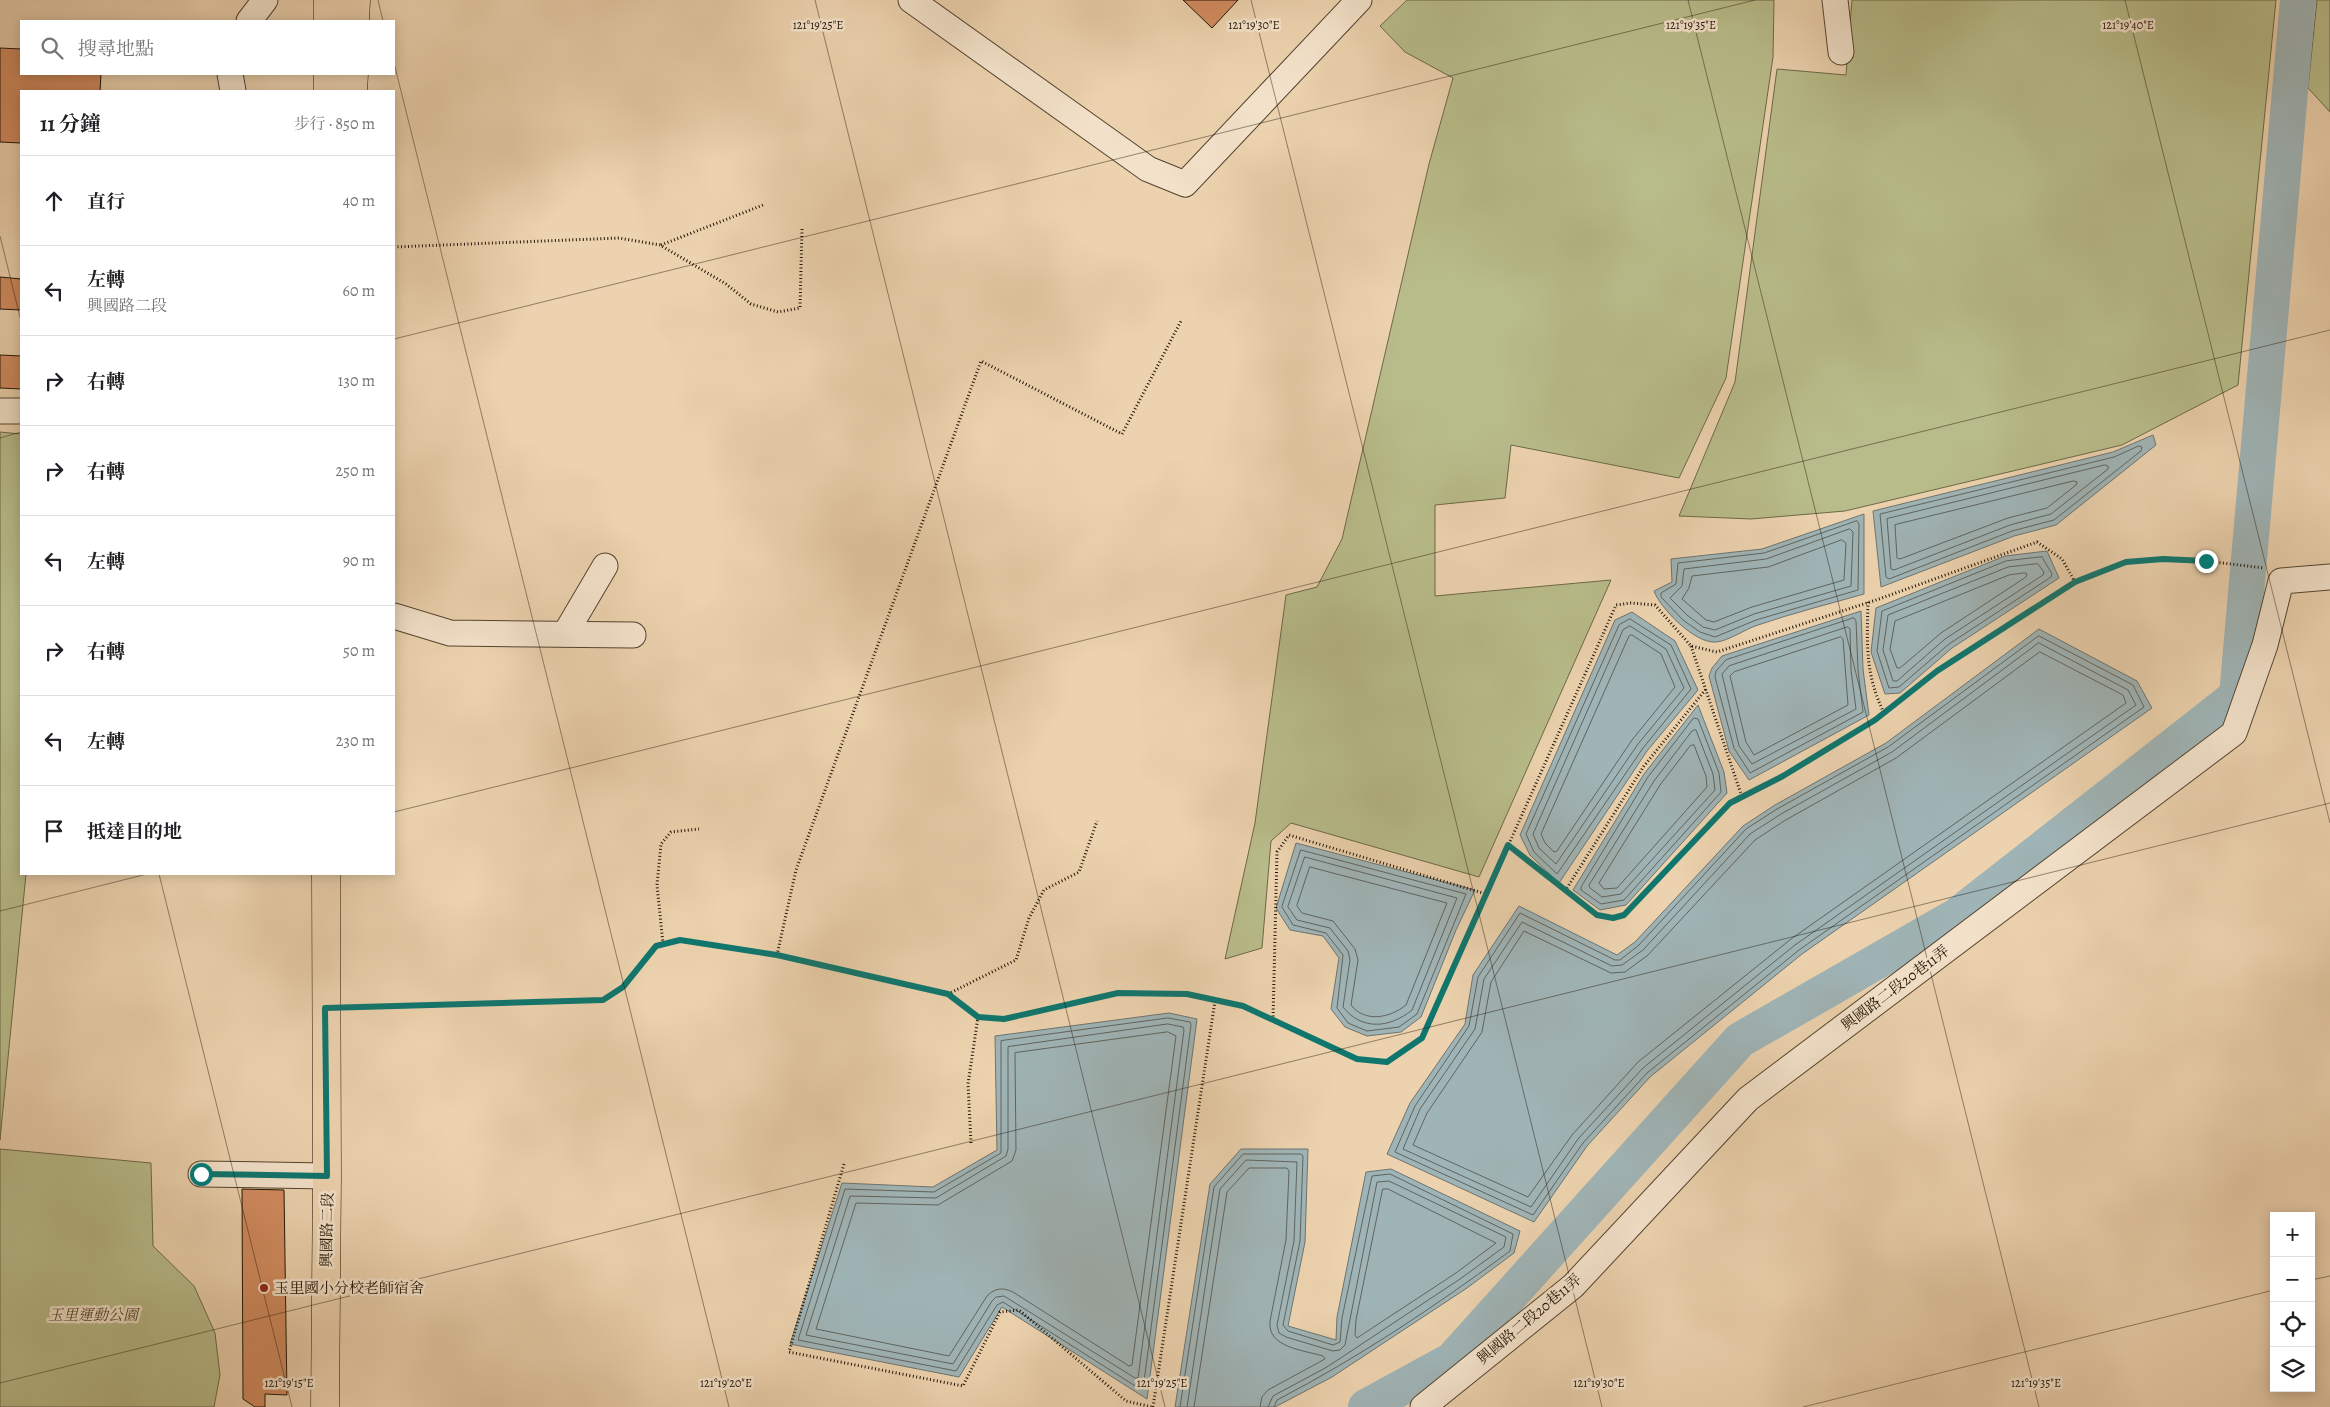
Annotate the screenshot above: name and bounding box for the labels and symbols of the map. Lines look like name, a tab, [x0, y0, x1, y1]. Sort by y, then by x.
text: 121°19'25"E	[793, 17, 843, 33]
text: 121°19'30"E	[1228, 17, 1280, 33]
text: 121°19'35"E	[1666, 17, 1716, 33]
text: 121°19'40"E	[2102, 17, 2154, 33]
route end	[2195, 550, 2218, 573]
street label: 興國路二段20巷11弄	[1837, 941, 1953, 1035]
route start	[190, 1163, 213, 1186]
street label: 興國路二段	[316, 1192, 338, 1268]
street label: 興國路二段20巷11弄	[1473, 1269, 1585, 1369]
place label: 玉里國小分校老師宿舍	[274, 1278, 424, 1298]
marker: 玉里國小分校老師宿舍	[258, 1282, 270, 1294]
park label: 玉里運動公園	[48, 1305, 140, 1325]
text: 121°19'15"E	[264, 1375, 314, 1391]
text: 121°19'20"E	[700, 1375, 752, 1391]
text: 121°19'25"E	[1137, 1375, 1187, 1391]
text: 121°19'30"E	[1573, 1375, 1625, 1391]
text: 121°19'35"E	[2011, 1375, 2061, 1391]

